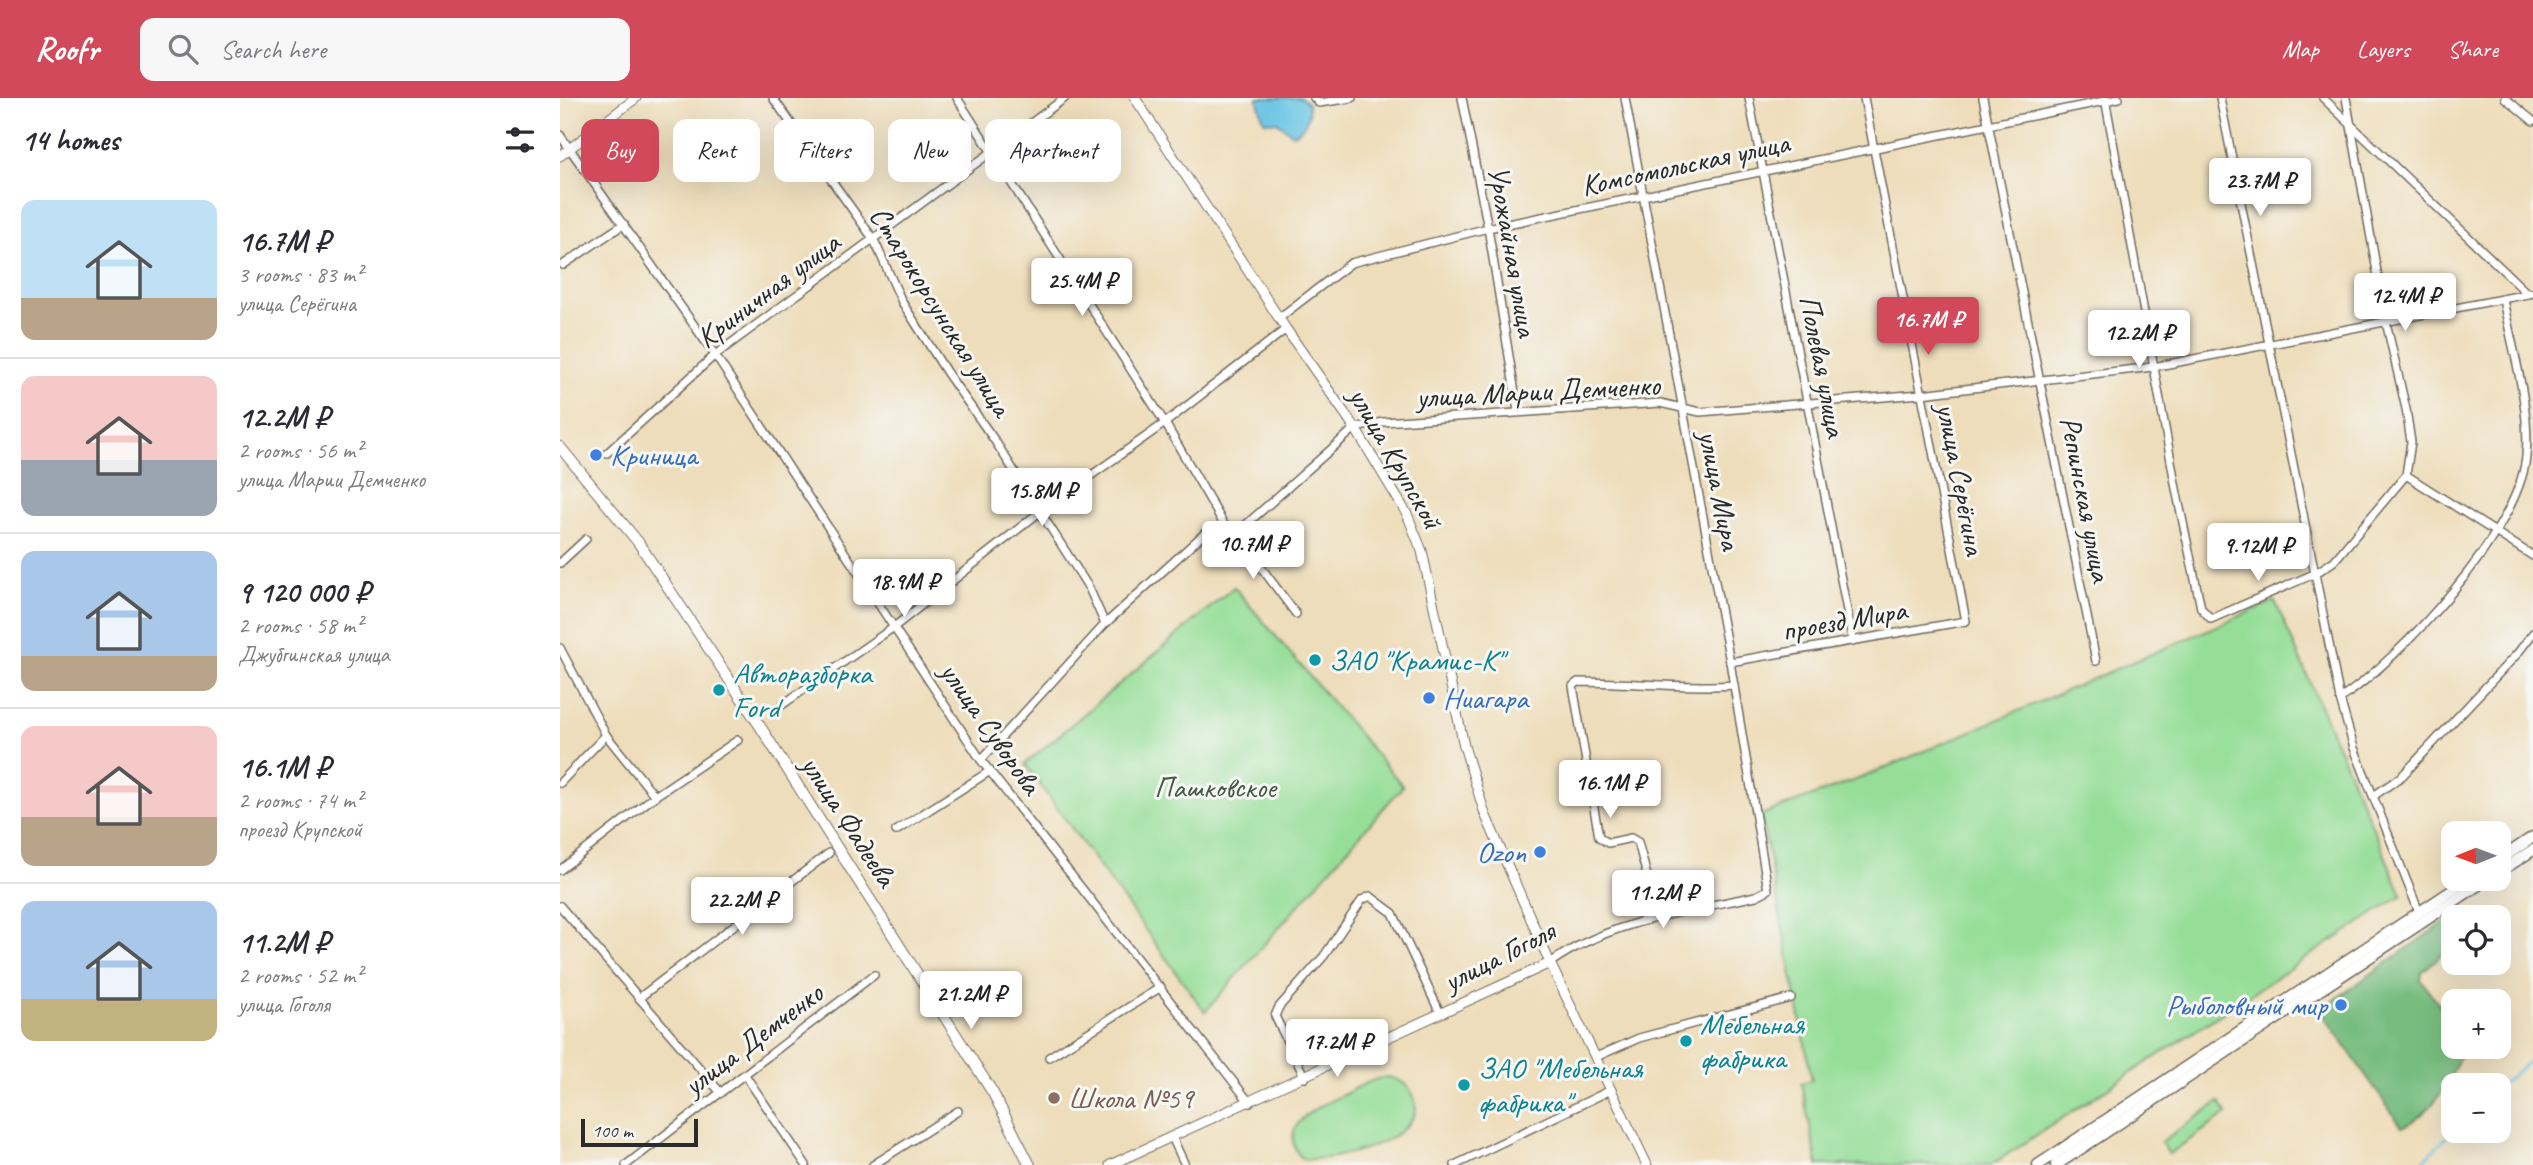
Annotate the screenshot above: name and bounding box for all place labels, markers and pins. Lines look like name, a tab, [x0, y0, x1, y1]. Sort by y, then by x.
pin: 23.7M ₽	[2195, 158, 2325, 218]
pin: 25.4M ₽	[1017, 258, 1147, 318]
pin: 12.4M ₽	[2340, 274, 2470, 333]
pin: 16.7M ₽	[1863, 298, 1993, 357]
pin: 12.2M ₽	[2074, 310, 2204, 370]
place label: Криница	[610, 436, 700, 474]
marker: Криница	[588, 447, 604, 463]
pin: 15.8M ₽	[977, 468, 1107, 528]
pin: 10.7M ₽	[1188, 522, 1318, 581]
pin: 9.12M ₽	[2193, 524, 2323, 583]
pin: 18.9M ₽	[839, 560, 969, 619]
place label: ЗАО "Крамис-К"	[1329, 641, 1509, 679]
marker: ЗАО "Крамис-К"	[1307, 652, 1323, 668]
place label: Авторазборка Ford	[733, 654, 874, 726]
place label: Ниагара	[1443, 679, 1530, 717]
marker: Авторазборка Ford	[711, 682, 727, 698]
marker: Ниагара	[1421, 690, 1437, 706]
pin: 16.1M ₽	[1545, 760, 1675, 820]
place label: Ozon	[1477, 833, 1526, 871]
marker: Ozon	[1532, 844, 1548, 860]
pin: 11.2M ₽	[1598, 870, 1728, 930]
pin: 22.2M ₽	[677, 878, 807, 937]
pin: 21.2M ₽	[906, 972, 1036, 1031]
place label: Рыболовный мир	[2166, 986, 2329, 1024]
marker: Рыболовный мир	[2333, 997, 2349, 1013]
place label: Мебельная фабрика	[1700, 1005, 1805, 1077]
pin: 17.2M ₽	[1272, 1020, 1402, 1079]
marker: Мебельная фабрика	[1678, 1033, 1694, 1049]
place label: ЗАО "Мебельная фабрика"	[1478, 1049, 1644, 1121]
marker: ЗАО "Мебельная фабрика"	[1456, 1077, 1472, 1093]
place label: Школа №59	[1068, 1079, 1196, 1117]
marker: Школа №59	[1046, 1090, 1062, 1106]

